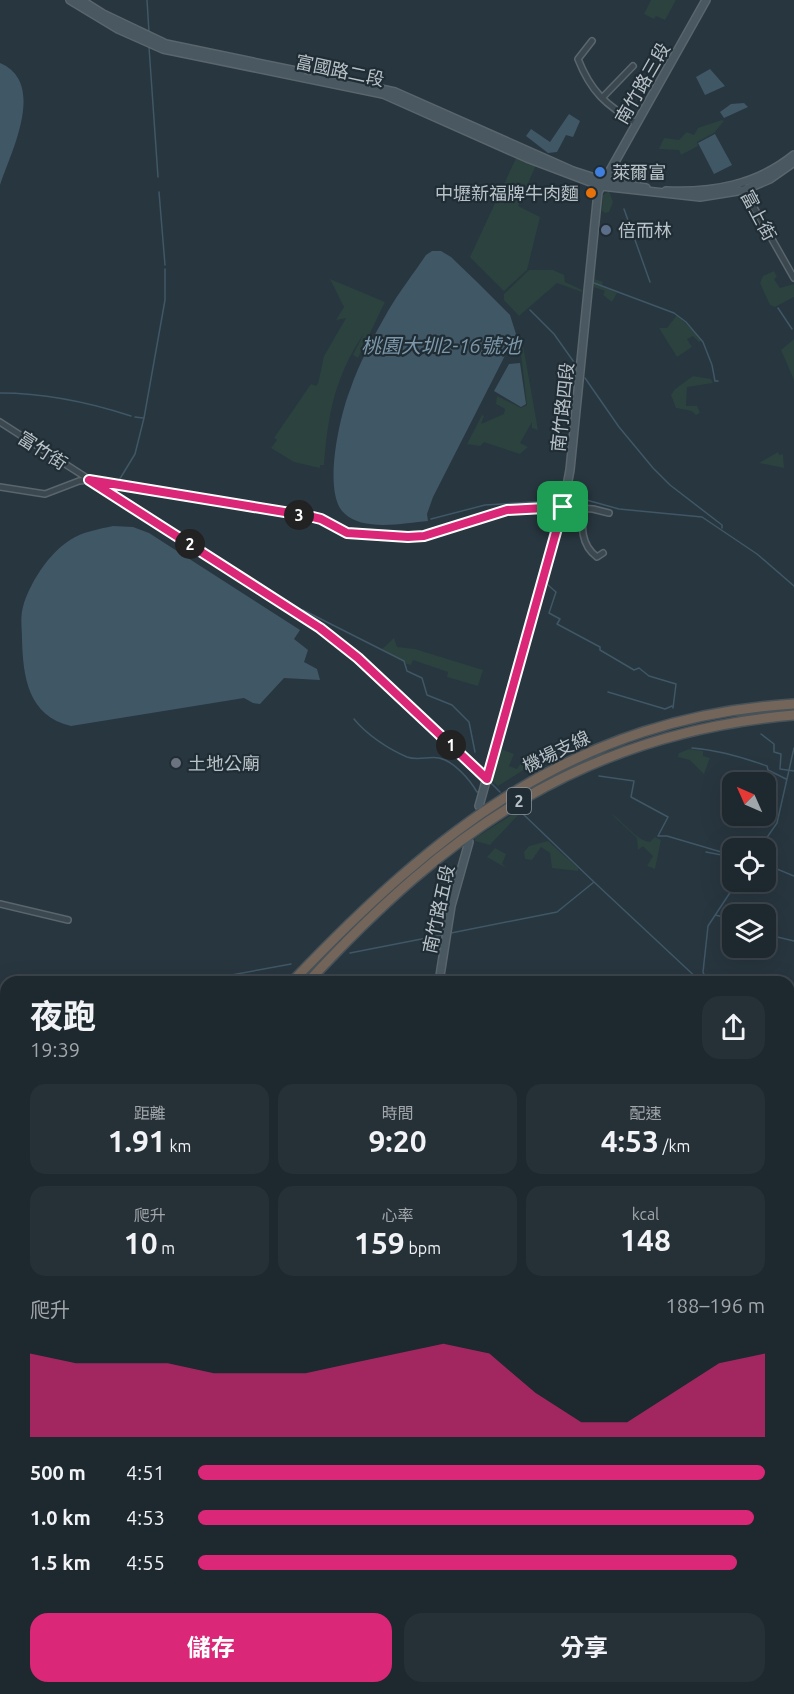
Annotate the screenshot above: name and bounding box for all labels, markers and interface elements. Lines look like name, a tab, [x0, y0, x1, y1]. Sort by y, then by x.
street label: 南竹路三段	[611, 39, 673, 127]
street label: 富國路二段	[294, 51, 386, 89]
place label: 萊爾富	[612, 162, 666, 182]
marker: 萊爾富	[593, 165, 607, 179]
place label: 中壢新福牌牛肉麵	[435, 183, 579, 203]
marker: 中壢新福牌牛肉麵	[584, 186, 598, 200]
street label: 富上街	[737, 186, 781, 244]
place label: 倍而林	[618, 220, 672, 240]
marker: 倍而林	[599, 223, 613, 237]
water label: 桃園大圳2-16號池	[361, 334, 523, 357]
street label: 南竹路四段	[547, 361, 577, 453]
street label: 富竹街	[15, 427, 71, 473]
pin	[537, 481, 588, 532]
icon: arrive	[546, 490, 579, 523]
pin: 3	[284, 500, 314, 530]
text: 3	[294, 506, 304, 524]
pin: 2	[175, 529, 205, 559]
text: 2	[185, 535, 195, 553]
street label: 機場支線	[519, 726, 593, 776]
pin: 1	[436, 730, 466, 760]
text: 1	[446, 736, 456, 754]
place label: 土地公廟	[188, 753, 260, 773]
marker: 土地公廟	[169, 756, 183, 770]
north arrow	[722, 772, 776, 826]
map controls	[722, 772, 776, 958]
road number: 2	[507, 788, 531, 814]
button: locate	[722, 838, 776, 892]
street label: 南竹路五段	[419, 863, 457, 955]
button: layers	[722, 904, 776, 958]
button: share	[702, 996, 765, 1059]
text: 夜跑	[30, 997, 96, 1034]
text: 19:39	[30, 1038, 80, 1061]
text: 距離	[133, 1104, 166, 1122]
text: 時間	[381, 1104, 414, 1122]
text: 配速	[629, 1104, 662, 1122]
text: 1.91	[108, 1124, 166, 1158]
text: 9:20	[368, 1124, 427, 1158]
text: 4:53	[601, 1124, 659, 1158]
text: km	[166, 1137, 191, 1155]
text: /km	[659, 1137, 690, 1155]
text: kcal	[632, 1205, 659, 1223]
text: 爬升	[133, 1206, 166, 1224]
text: 心率	[381, 1206, 414, 1224]
text: 148	[620, 1223, 671, 1257]
text: 10	[124, 1226, 158, 1260]
text: 159	[354, 1226, 405, 1260]
text: m	[158, 1239, 175, 1257]
text: bpm	[405, 1239, 441, 1257]
text: 188–196 m	[666, 1294, 765, 1317]
text: 爬升	[30, 1298, 70, 1321]
text: 500 m	[30, 1461, 86, 1484]
text: 4:51	[126, 1461, 165, 1484]
text: 1.0 km	[30, 1506, 91, 1529]
text: 4:53	[126, 1506, 165, 1529]
text: 1.5 km	[30, 1551, 91, 1574]
text: 4:55	[126, 1551, 165, 1574]
button: 儲存	[30, 1613, 392, 1682]
button: 分享	[404, 1613, 765, 1682]

